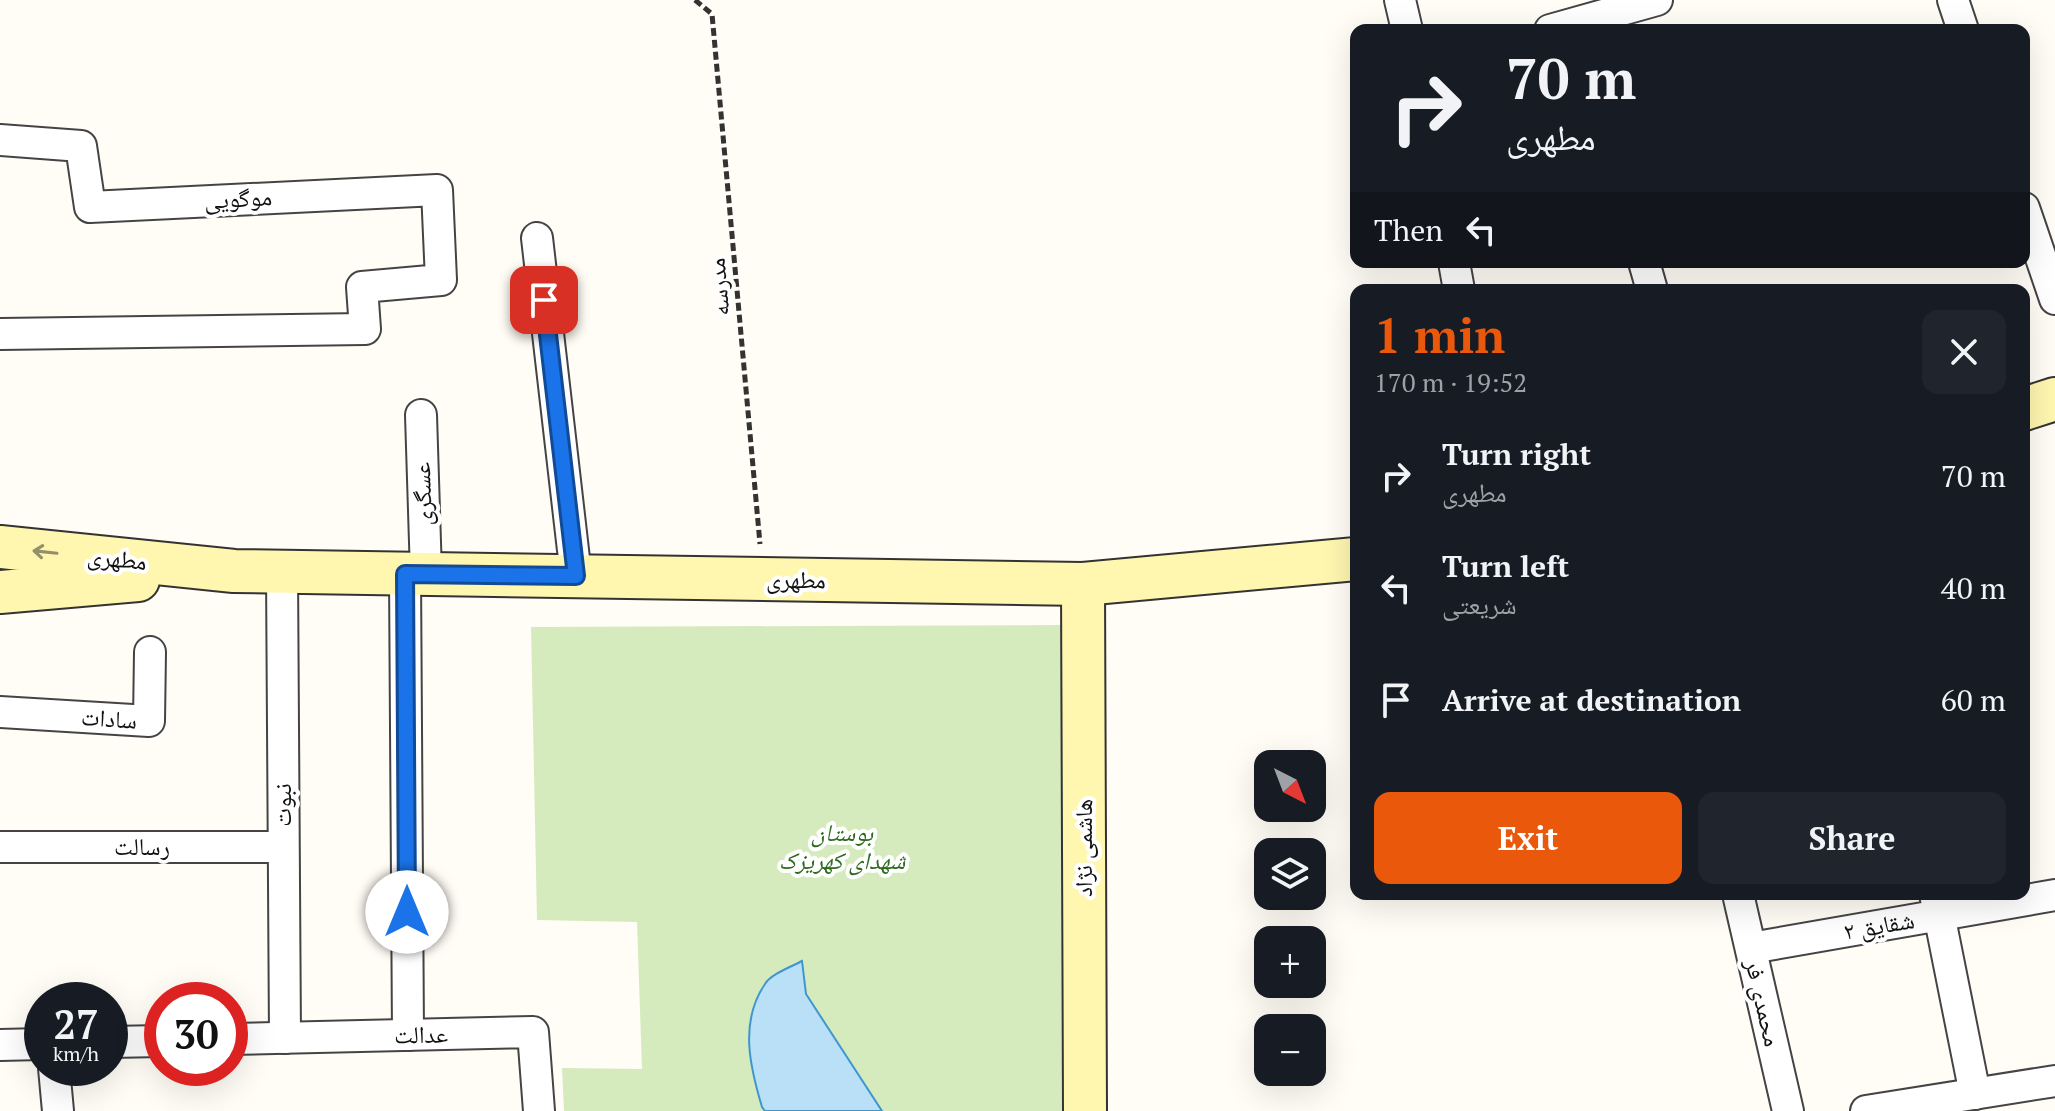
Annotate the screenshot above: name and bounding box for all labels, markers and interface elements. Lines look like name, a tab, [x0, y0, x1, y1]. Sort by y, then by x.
text: 70 m	[1506, 41, 1636, 115]
icon: right	[1374, 56, 1478, 160]
text: مطهری	[1506, 113, 1596, 160]
street label: موگویی	[203, 180, 273, 216]
icon: left	[1459, 208, 1503, 252]
text: Then	[1374, 210, 1443, 250]
street label: مدرسه	[700, 257, 736, 317]
pin	[510, 266, 578, 334]
icon: arrive	[522, 278, 566, 322]
text: 1 min	[1374, 303, 1505, 367]
button: close	[1922, 310, 2006, 394]
text: 170 m · 19:52	[1374, 365, 1527, 399]
text: Turn right	[1442, 434, 1591, 474]
icon: right	[1374, 454, 1418, 498]
text: 70 m	[1941, 456, 2006, 496]
street label: عسگری	[405, 462, 439, 526]
text: مطهری	[1442, 475, 1507, 509]
street label: مطهری	[86, 539, 148, 577]
one-way arrow	[32, 544, 59, 559]
text: Turn left	[1442, 546, 1569, 586]
street label: مطهری	[766, 562, 826, 596]
icon: left	[1374, 566, 1418, 610]
text: 40 m	[1941, 568, 2006, 608]
text: شریعتی	[1442, 587, 1517, 621]
icon: arrive	[1374, 678, 1418, 722]
text: Arrive at destination	[1442, 680, 1741, 720]
text: 60 m	[1941, 680, 2006, 720]
street label: سادات	[80, 700, 138, 736]
north arrow	[1254, 750, 1326, 822]
map controls	[1254, 750, 1326, 1086]
street label: نبوت	[266, 783, 298, 827]
button: Exit	[1374, 792, 1682, 884]
button: Share	[1698, 792, 2006, 884]
street label: هاشمی نژاد	[1067, 799, 1099, 897]
park label: بوستان شهدای کهریزک	[779, 816, 907, 876]
street label: رسالت	[114, 830, 170, 862]
button: layers	[1254, 838, 1326, 910]
position arrow	[365, 870, 449, 954]
street label: شقایق ۲	[1841, 903, 1917, 947]
button: +	[1254, 926, 1326, 998]
street label: محمدی فر	[1738, 955, 1790, 1050]
speed limit sign: 30	[144, 982, 248, 1086]
text: 27	[53, 997, 99, 1050]
button: −	[1254, 1014, 1326, 1086]
street label: عدالت	[394, 1018, 448, 1050]
text: km/h	[53, 1040, 99, 1067]

